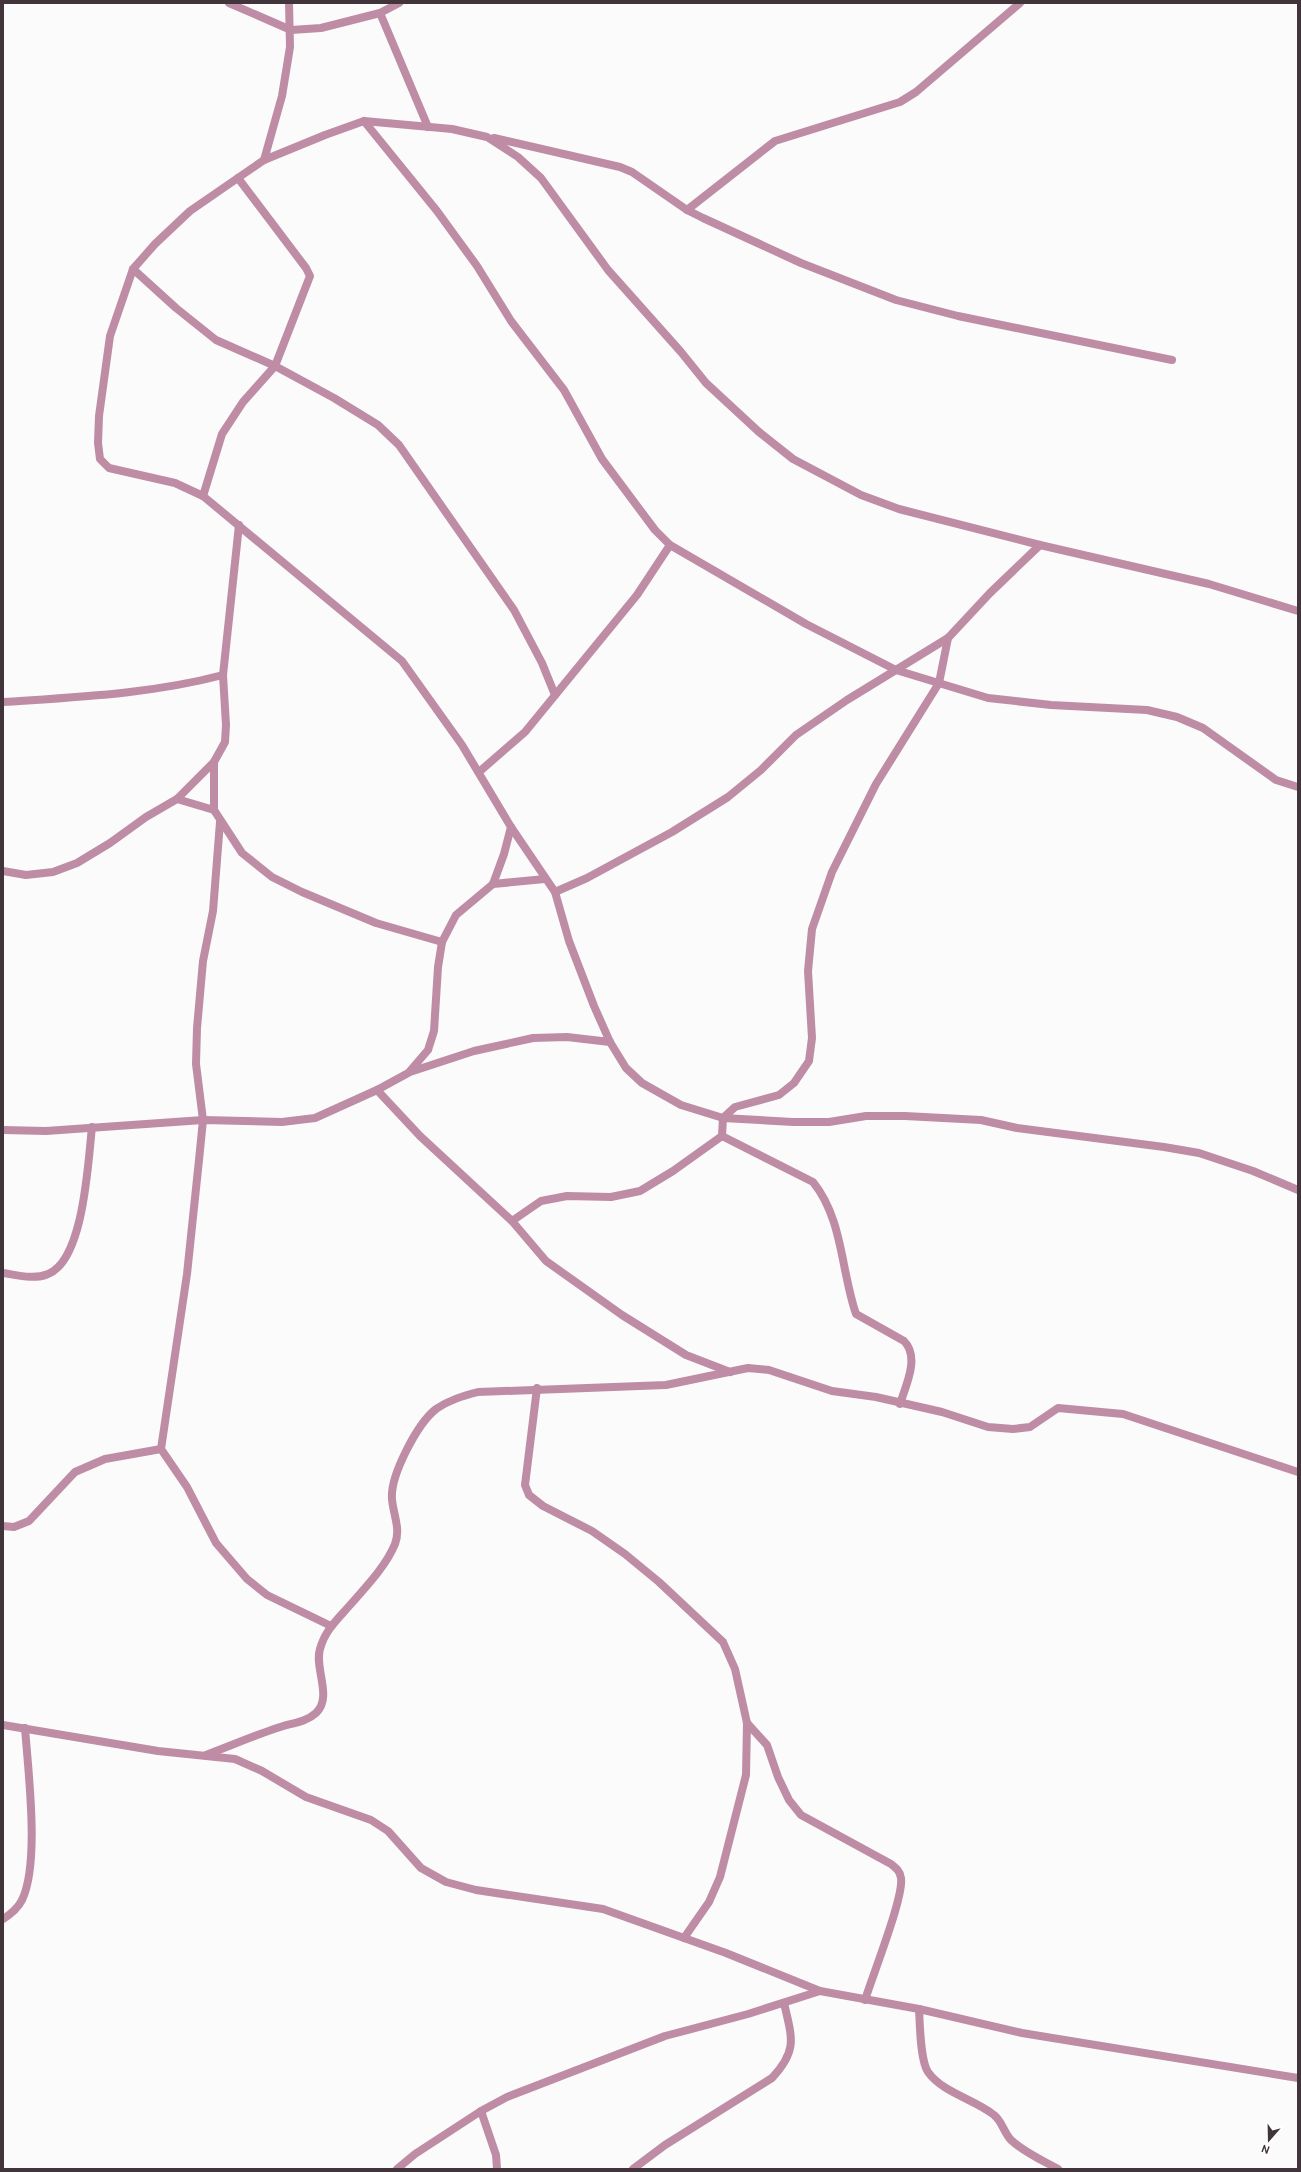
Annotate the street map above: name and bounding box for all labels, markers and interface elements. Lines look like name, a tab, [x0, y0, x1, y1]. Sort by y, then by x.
north arrow	[1249, 2120, 1289, 2160]
text: N	[1260, 2141, 1272, 2157]

